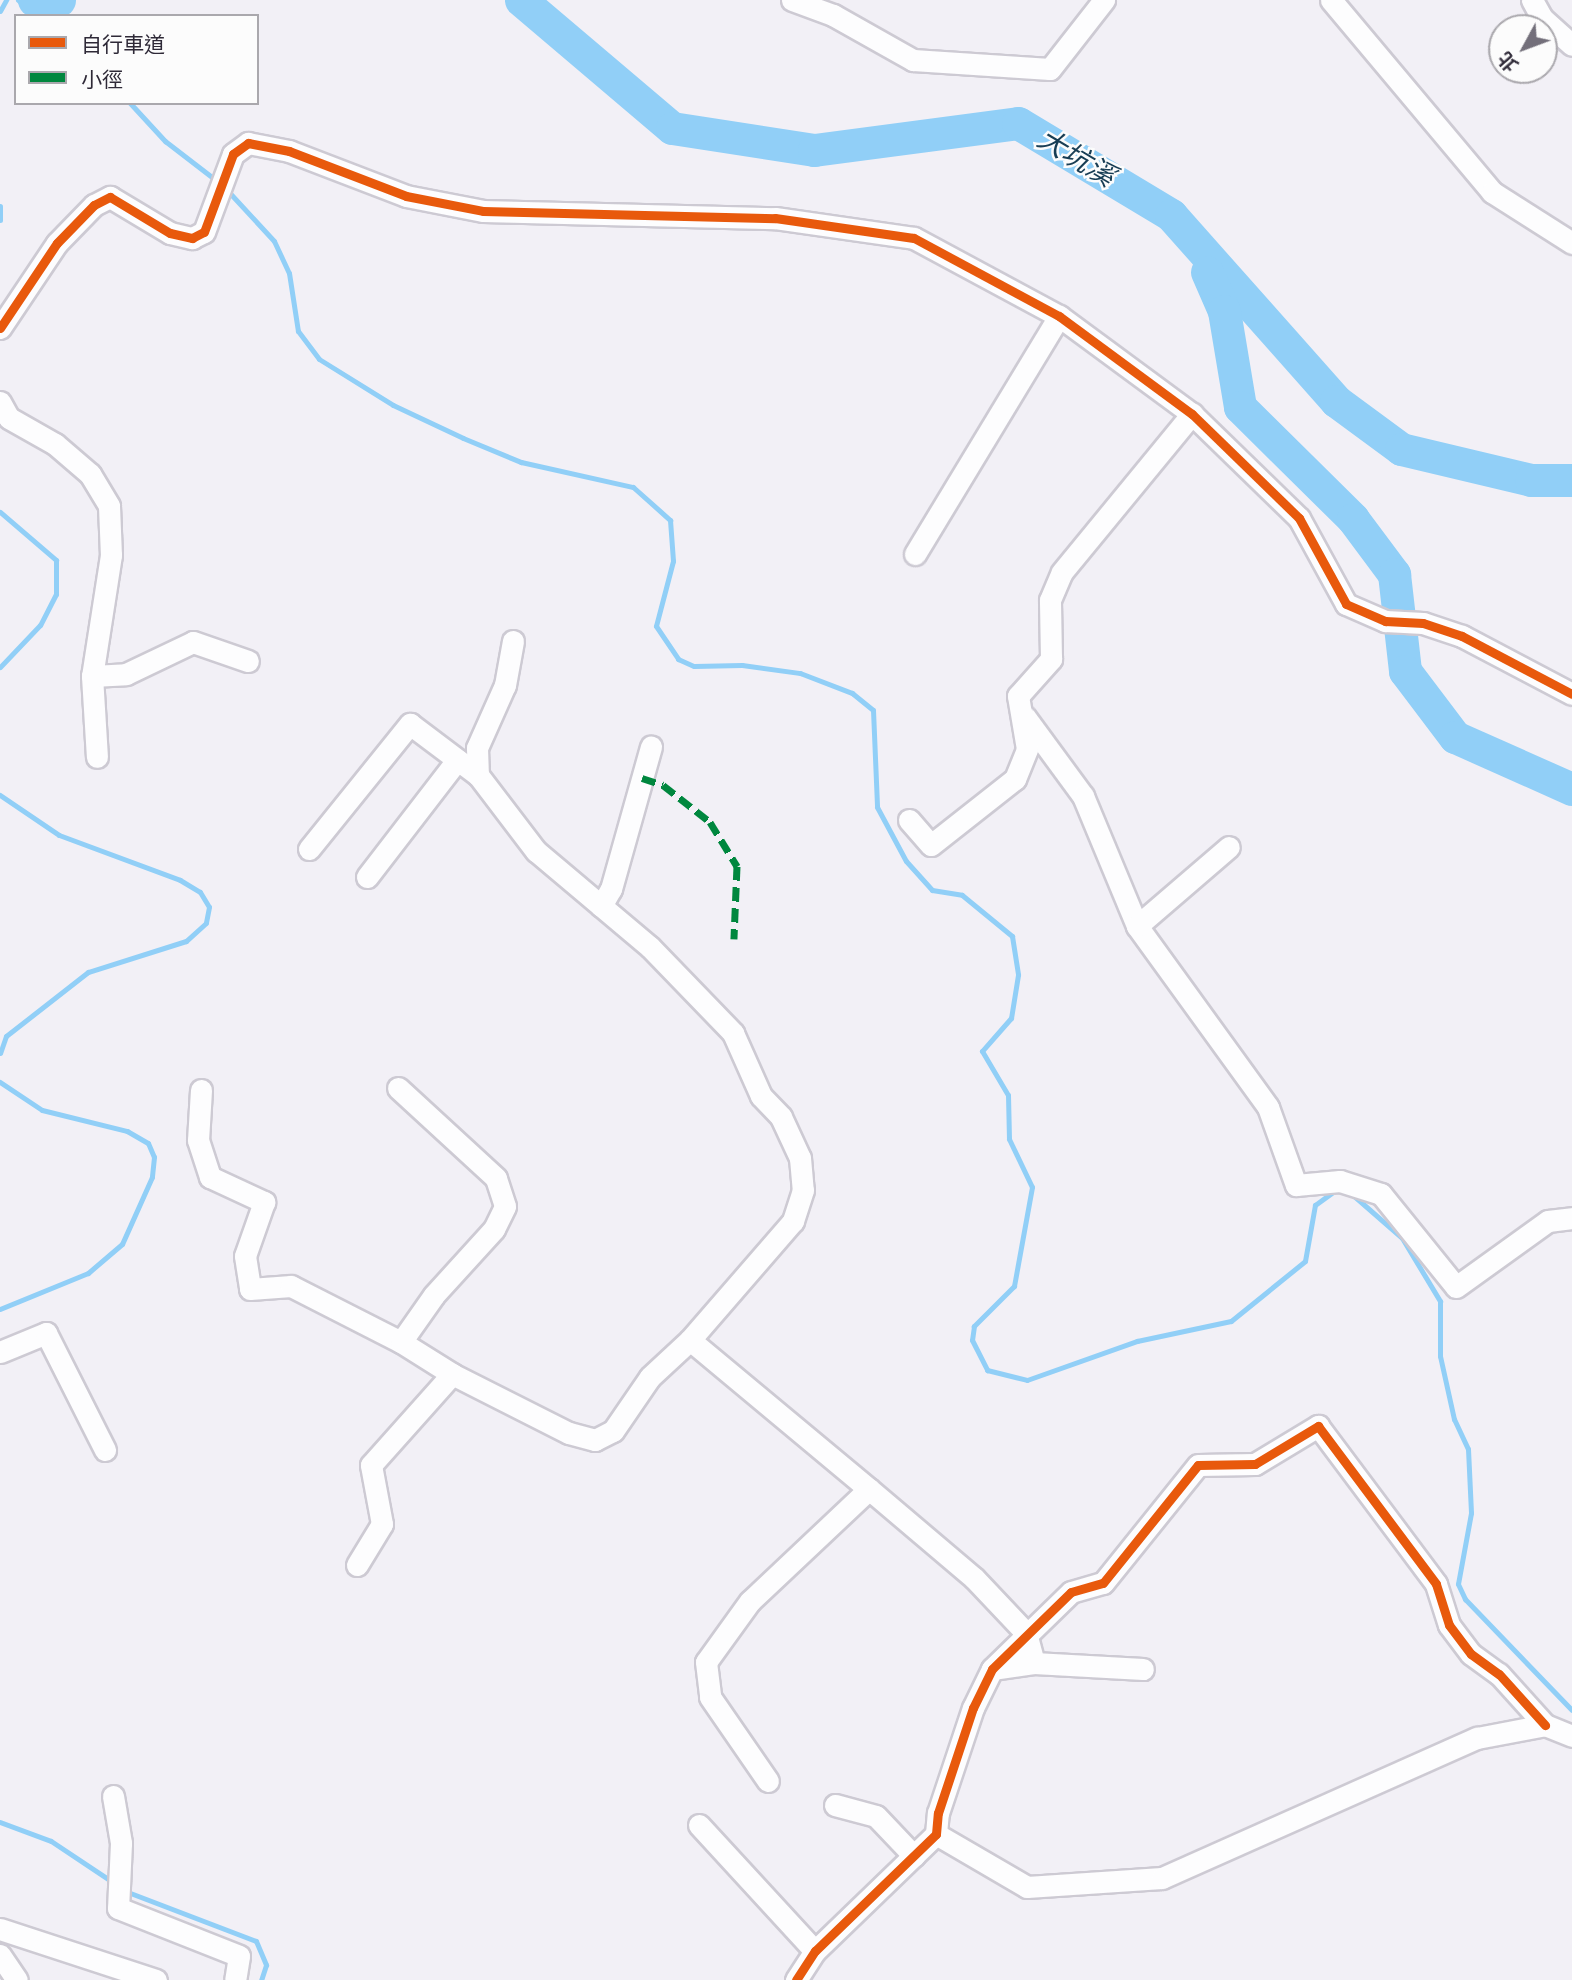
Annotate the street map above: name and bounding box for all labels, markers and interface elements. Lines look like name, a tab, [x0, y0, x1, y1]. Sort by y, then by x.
legend	[14, 14, 259, 105]
north arrow	[1488, 14, 1558, 84]
text: 自行車道	[81, 32, 165, 58]
text: 北	[1493, 46, 1524, 77]
text: 小徑	[81, 67, 123, 93]
water label: 大坑溪	[1031, 122, 1121, 194]

